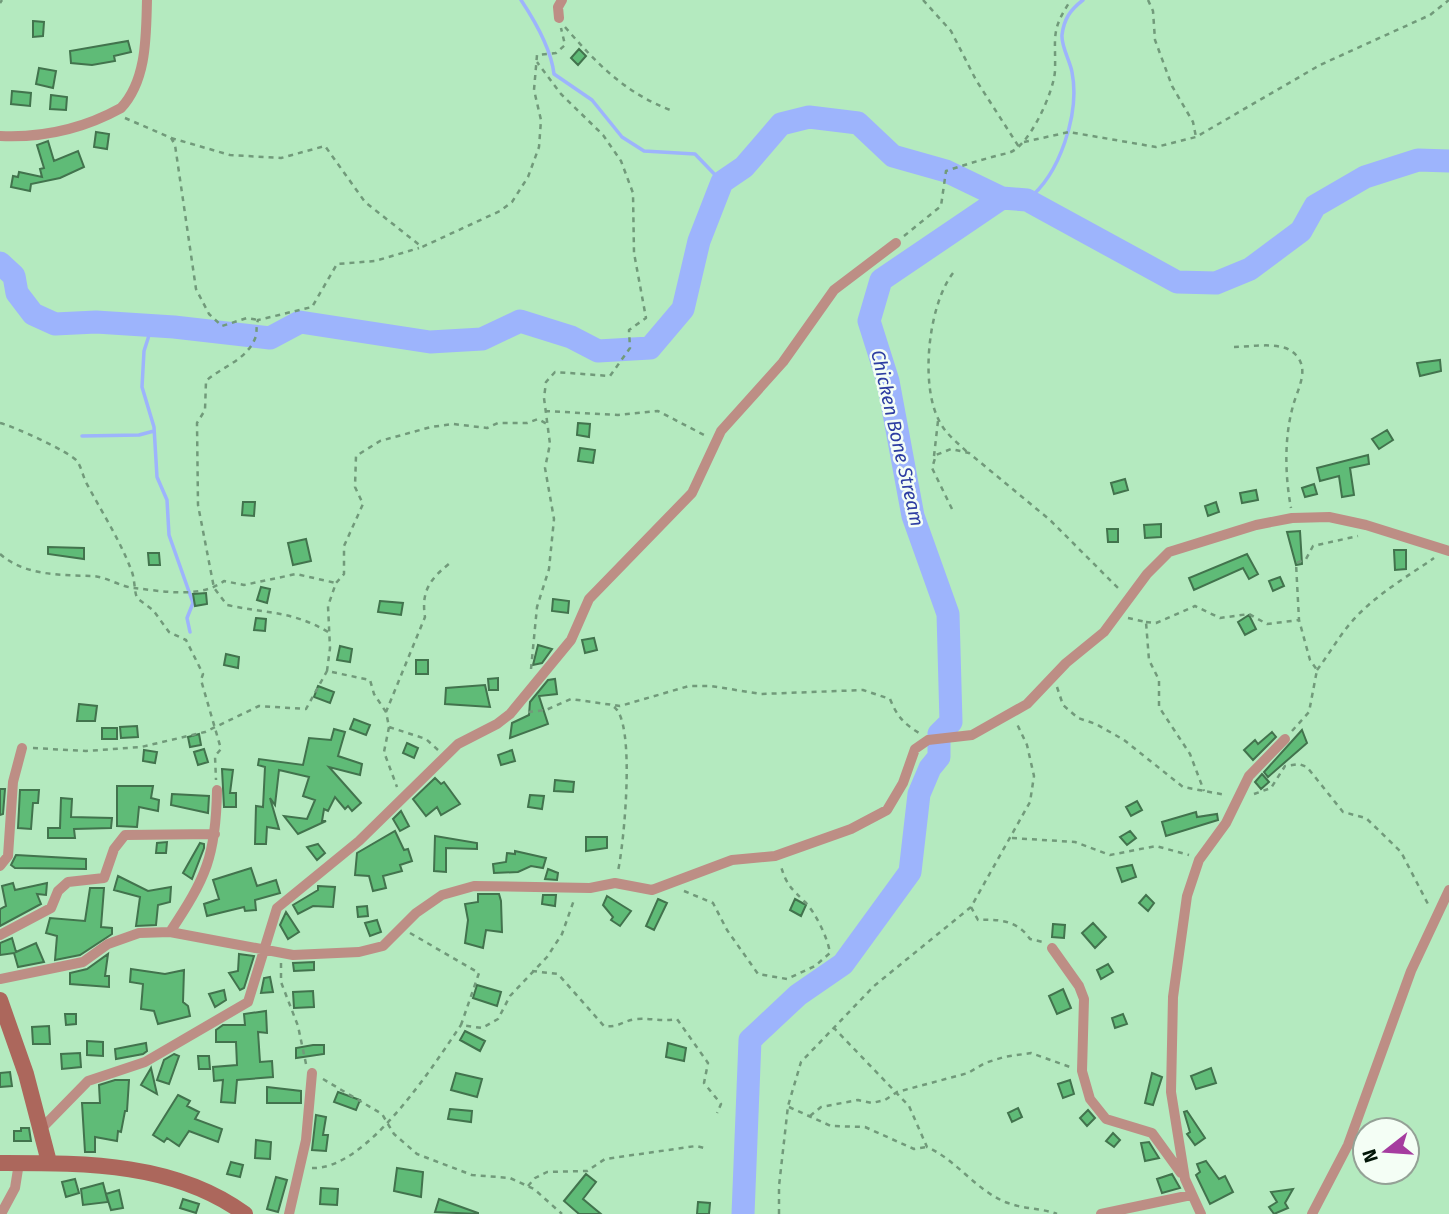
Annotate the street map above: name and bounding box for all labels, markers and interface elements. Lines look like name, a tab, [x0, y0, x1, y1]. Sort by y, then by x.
water label: Chicken Bone Stream	[866, 348, 929, 529]
north arrow	[1351, 1116, 1421, 1186]
text: N	[1357, 1146, 1383, 1165]

